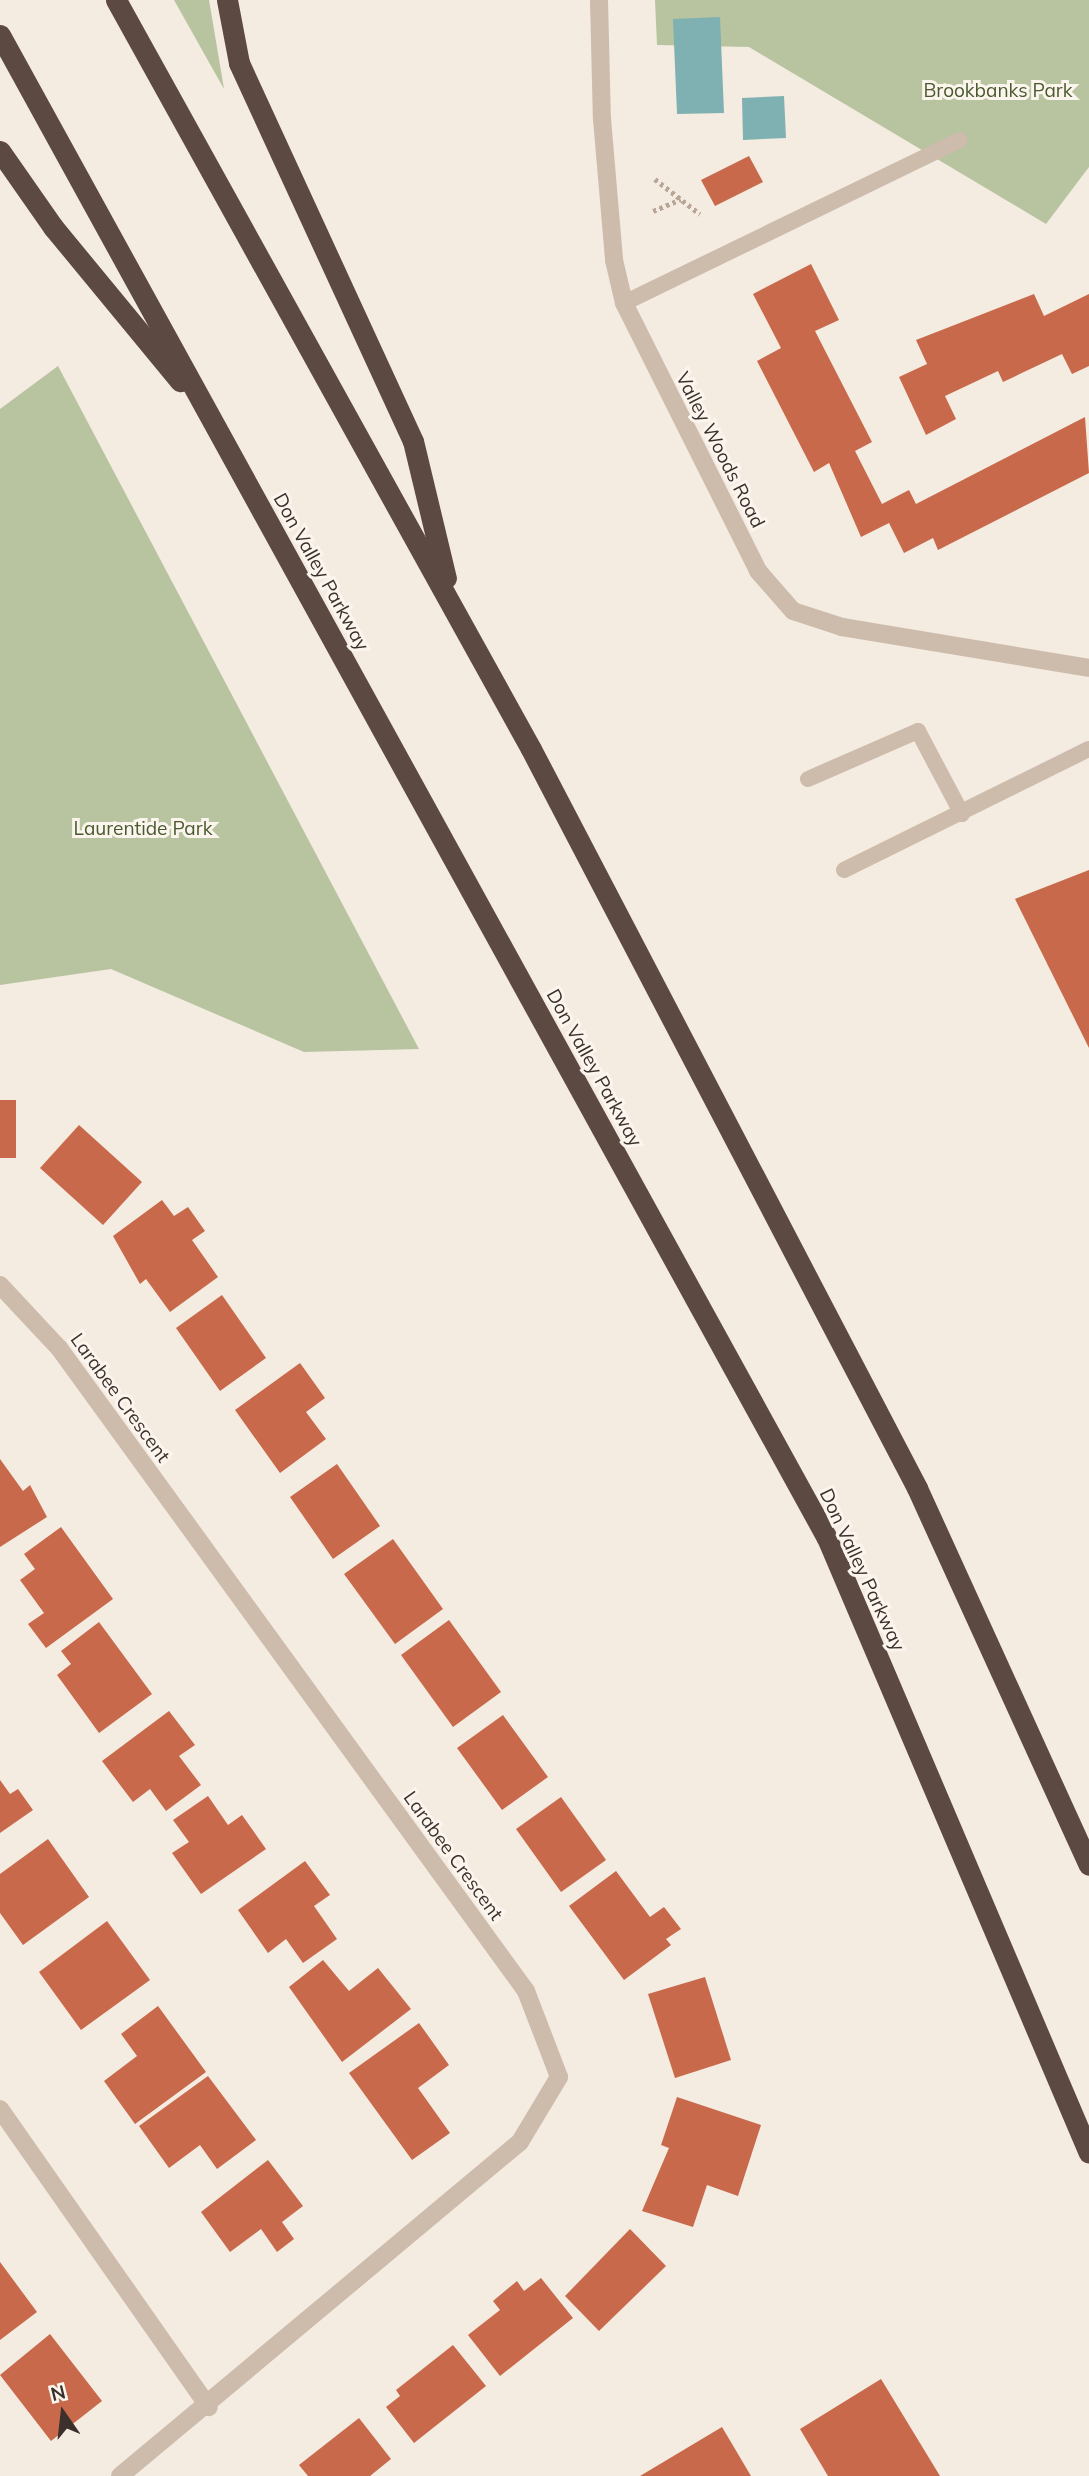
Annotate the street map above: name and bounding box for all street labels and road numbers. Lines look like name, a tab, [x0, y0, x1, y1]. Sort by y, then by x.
street label: Valley Woods Road	[671, 368, 769, 532]
street label: Don Valley Parkway	[268, 489, 374, 655]
street label: Don Valley Parkway	[541, 985, 647, 1151]
street label: Larabee Crescent	[66, 1329, 174, 1467]
street label: Don Valley Parkway	[814, 1485, 910, 1655]
street label: Larabee Crescent	[399, 1787, 507, 1925]

